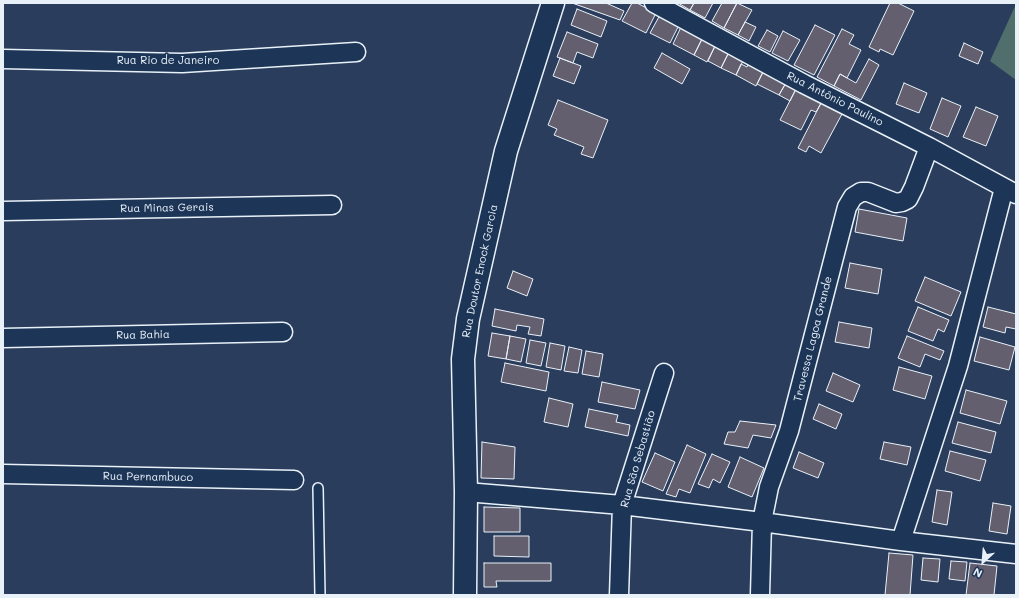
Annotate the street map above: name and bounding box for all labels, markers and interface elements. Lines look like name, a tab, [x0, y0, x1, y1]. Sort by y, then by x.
street label: Rua Rio de Janeiro	[117, 54, 219, 68]
street label: Rua Antônio Paulino	[785, 69, 885, 129]
street label: Rua Minas Gerais	[120, 201, 214, 215]
street label: Rua Doutor Enock Garcia	[459, 203, 501, 339]
street label: Travessa Lagoa Grande	[791, 275, 835, 403]
street label: Rua Bahia	[116, 328, 170, 342]
street label: Rua São Sebastião	[618, 409, 658, 509]
street label: Rua Pernambuco	[103, 470, 193, 484]
north arrow	[963, 542, 1003, 582]
text: N	[970, 565, 985, 582]

